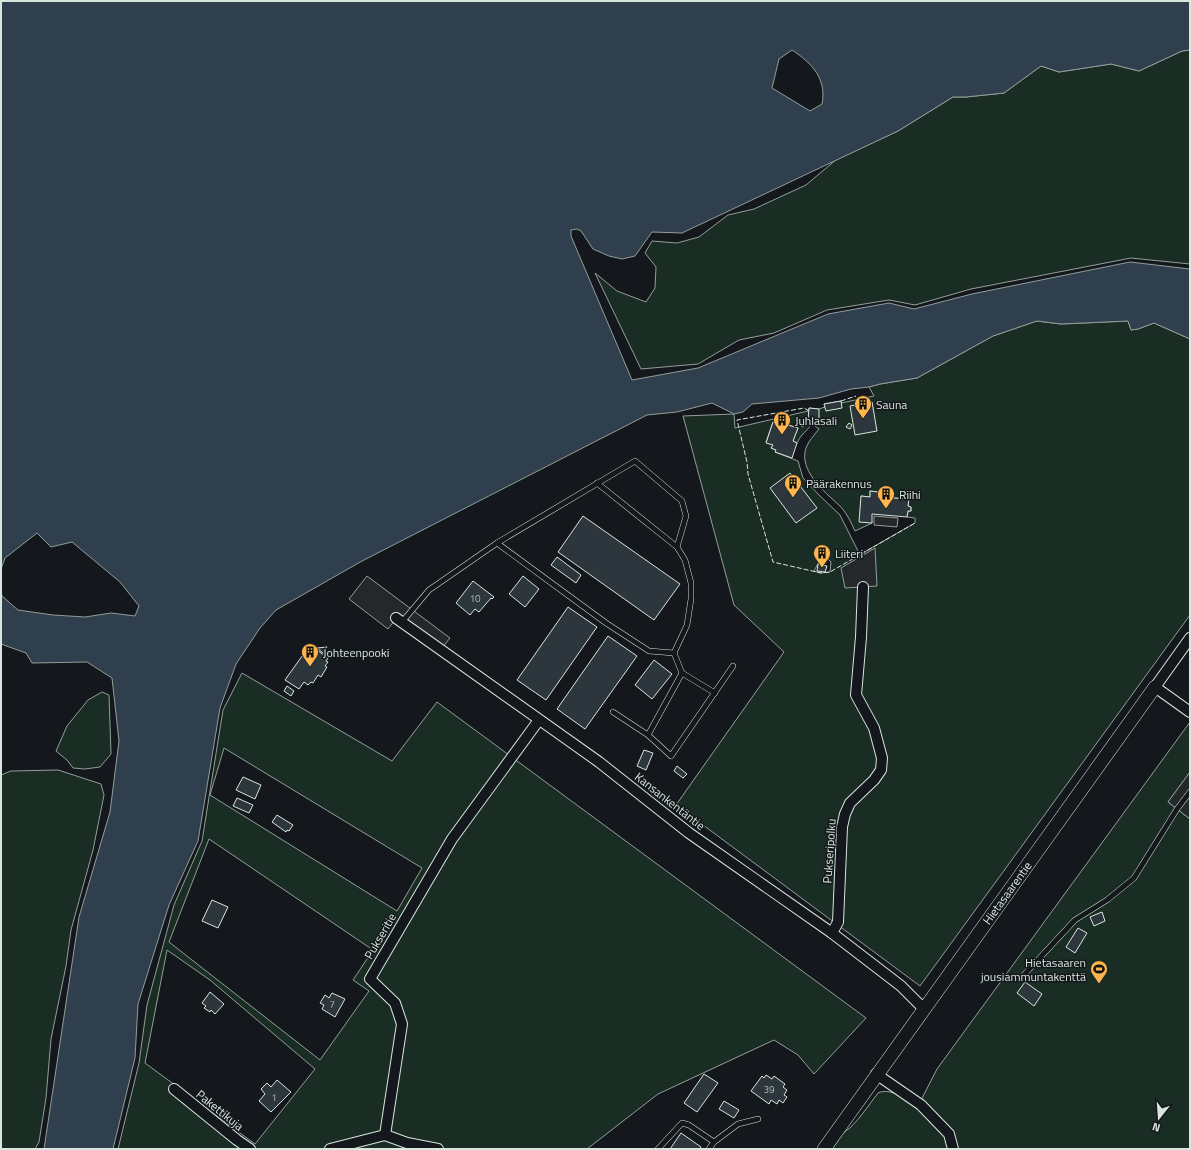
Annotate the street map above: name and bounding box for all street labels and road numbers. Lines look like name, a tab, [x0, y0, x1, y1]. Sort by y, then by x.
street label: Kansankentäntie	[631, 767, 709, 835]
street label: Pukseripolku	[817, 818, 841, 884]
street label: Hietasaarentie	[978, 857, 1036, 929]
street label: Pukseritie	[359, 909, 401, 963]
street label: Pakettikuja	[192, 1085, 248, 1135]

